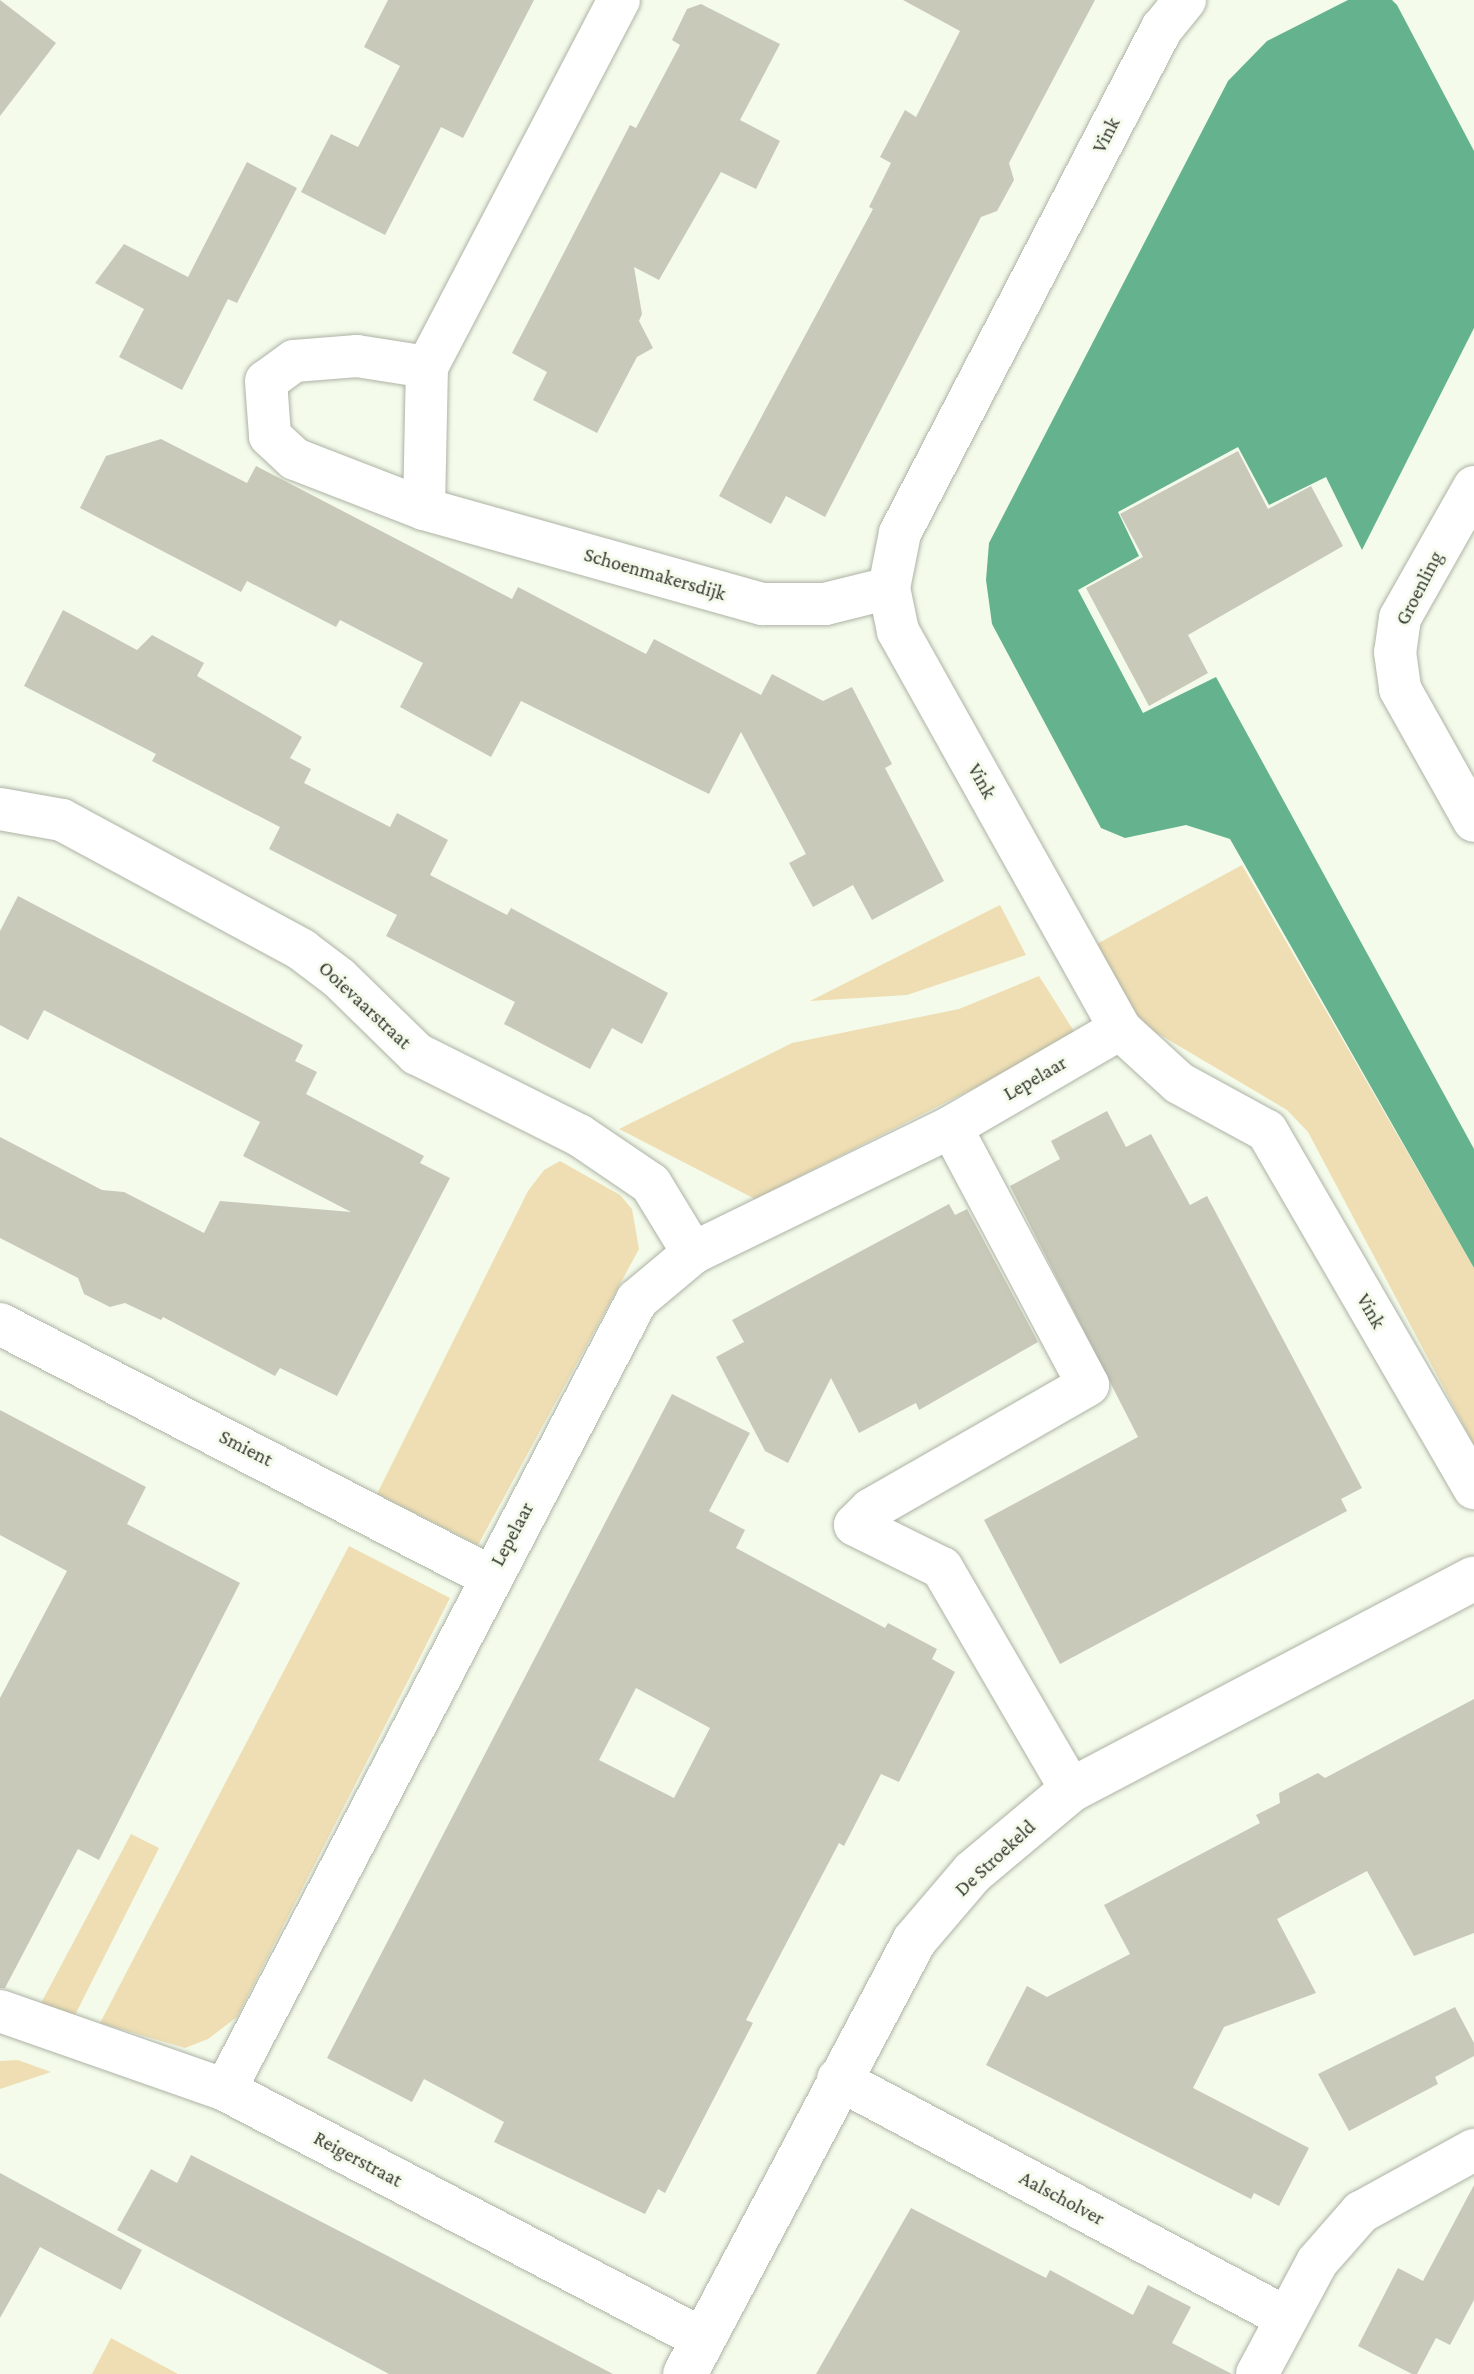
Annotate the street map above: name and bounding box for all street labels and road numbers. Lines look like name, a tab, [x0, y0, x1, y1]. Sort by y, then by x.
street label: Vink	[1087, 113, 1125, 157]
street label: Schoenmakersdijk	[581, 542, 729, 606]
street label: Groenling	[1390, 547, 1448, 629]
street label: Vink	[963, 759, 1001, 803]
street label: Ooievaarstraat	[314, 956, 416, 1054]
street label: Lepelaar	[999, 1050, 1071, 1106]
street label: Vink	[1351, 1289, 1391, 1333]
street label: Smient	[215, 1424, 277, 1472]
street label: Lepelaar	[485, 1498, 539, 1570]
street label: De Stroekeld	[950, 1815, 1040, 1901]
street label: Reigerstraat	[310, 2126, 406, 2192]
street label: Aalscholver	[1015, 2166, 1109, 2230]

